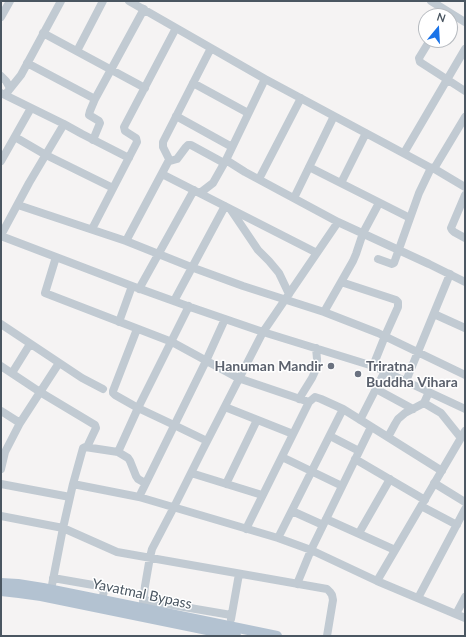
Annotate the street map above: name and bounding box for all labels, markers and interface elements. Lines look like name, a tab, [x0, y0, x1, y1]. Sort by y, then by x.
north arrow	[418, 8, 458, 48]
text: N	[436, 10, 448, 25]
place label: Hanuman Mandir	[215, 358, 323, 374]
place label: Triratna Buddha Vihara	[366, 358, 458, 390]
marker: Hanuman Mandir	[326, 361, 336, 371]
marker: Triratna Buddha Vihara	[353, 369, 363, 379]
street label: Yavatmal Bypass	[91, 575, 193, 613]

